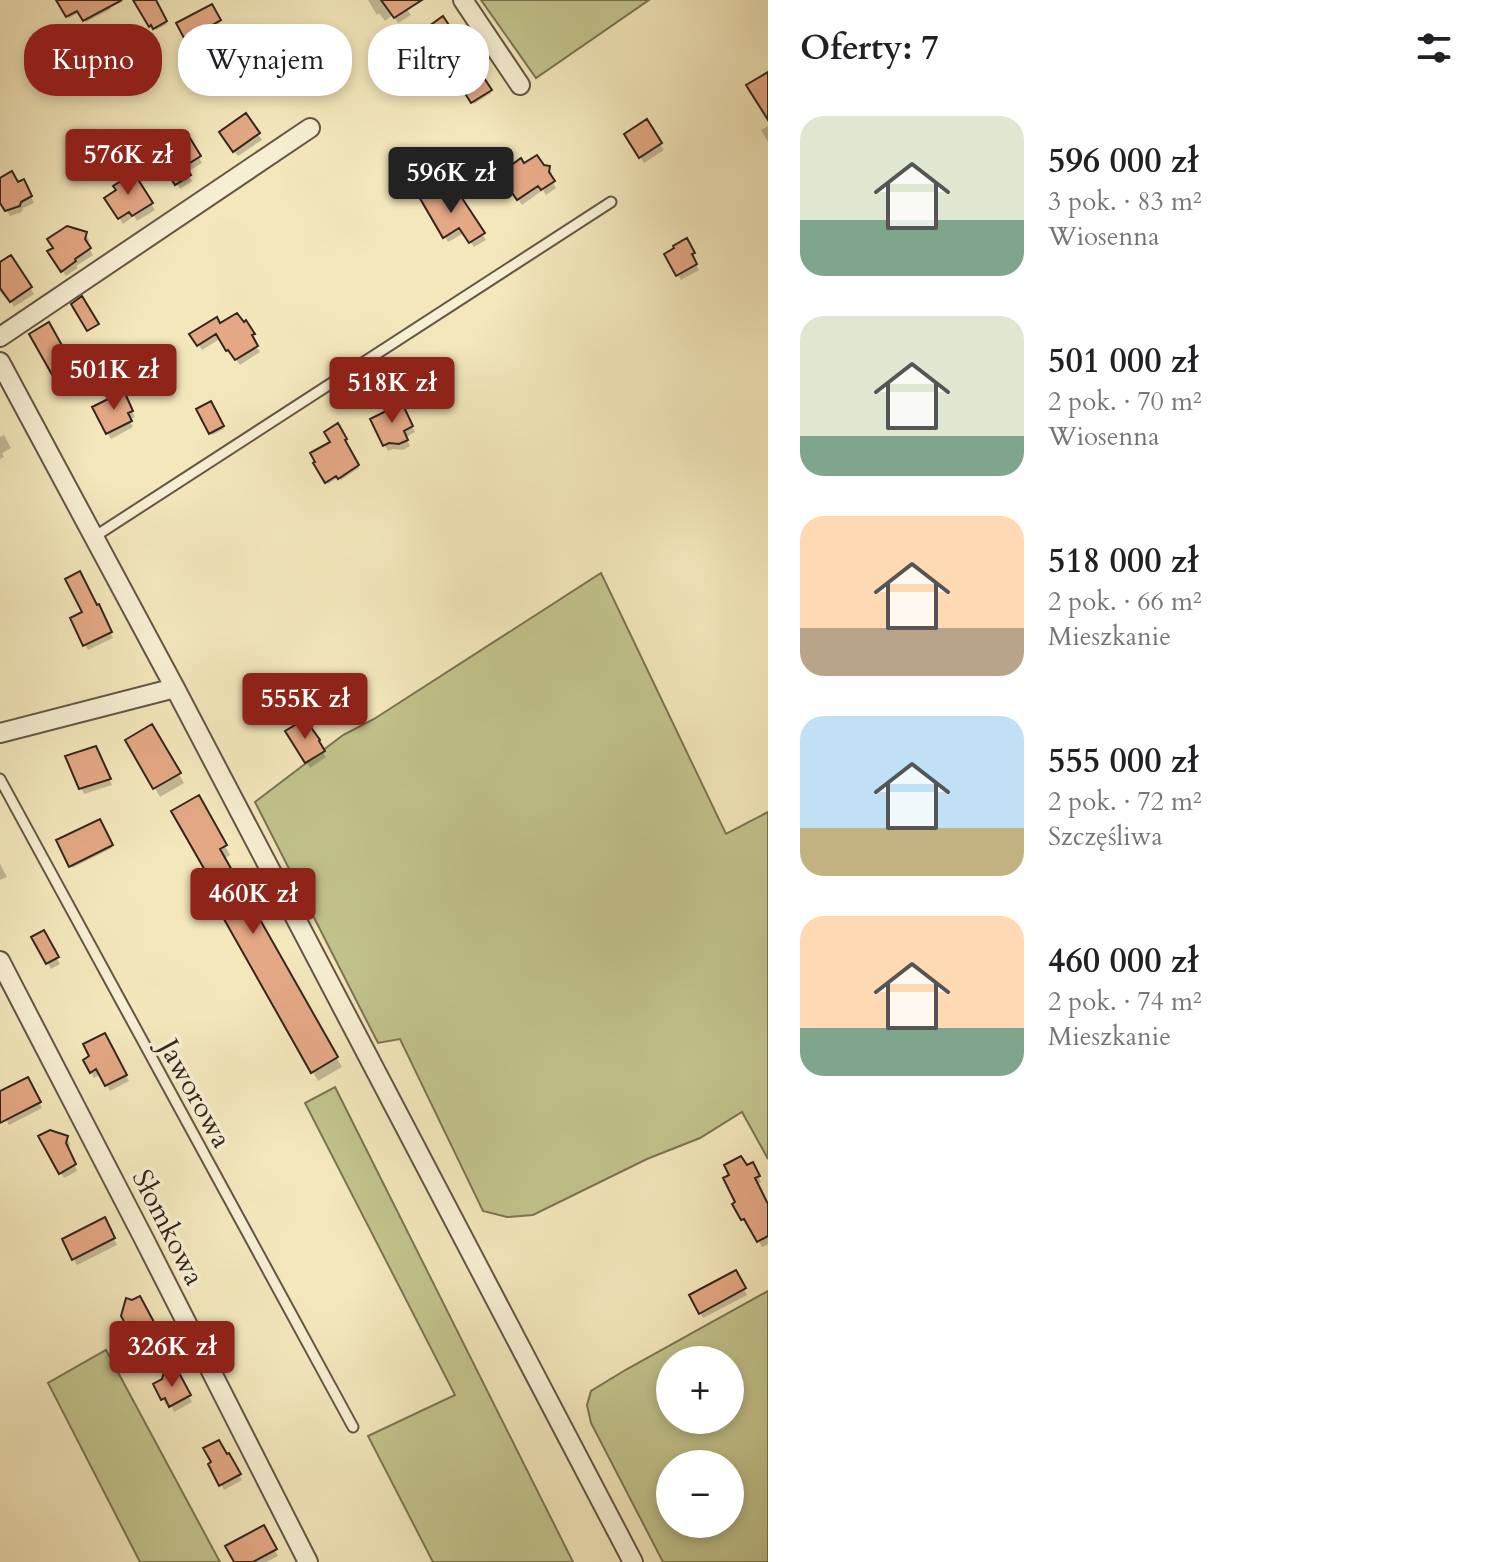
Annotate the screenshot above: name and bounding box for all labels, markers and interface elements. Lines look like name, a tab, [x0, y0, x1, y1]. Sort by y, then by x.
chip: Kupno	[24, 24, 162, 96]
chip: Wynajem	[178, 24, 352, 96]
chip: Filtry	[368, 24, 489, 96]
text: Oferty: 7	[800, 25, 939, 71]
icon: filters	[1412, 26, 1456, 70]
pin: 576K zł	[54, 129, 202, 197]
text: 576K zł	[83, 137, 173, 172]
text: 596 000 zł	[1048, 138, 1198, 184]
pin: 596K zł	[377, 147, 525, 215]
icon: home	[864, 148, 960, 244]
text: 596K zł	[406, 155, 496, 190]
text: 3 pok. · 83 m²	[1048, 184, 1202, 219]
text: Wiosenna	[1048, 219, 1159, 254]
text: 501 000 zł	[1048, 338, 1198, 384]
pin: 501K zł	[40, 344, 188, 412]
icon: home	[864, 348, 960, 444]
text: 501K zł	[69, 352, 159, 387]
pin: 518K zł	[318, 357, 466, 425]
text: 518K zł	[347, 365, 437, 400]
text: 2 pok. · 70 m²	[1048, 384, 1202, 419]
text: Wiosenna	[1048, 419, 1159, 454]
text: 518 000 zł	[1048, 538, 1198, 584]
icon: home	[864, 548, 960, 644]
text: 2 pok. · 66 m²	[1048, 584, 1202, 619]
text: Mieszkanie	[1048, 619, 1171, 654]
pin: 555K zł	[231, 673, 379, 741]
text: 555K zł	[260, 681, 350, 716]
text: 555 000 zł	[1048, 738, 1198, 784]
icon: home	[864, 748, 960, 844]
text: 2 pok. · 72 m²	[1048, 784, 1202, 819]
text: Szczęśliwa	[1048, 819, 1163, 854]
pin: 460K zł	[179, 868, 327, 936]
text: 460K zł	[208, 876, 298, 911]
text: 460 000 zł	[1048, 938, 1198, 984]
icon: home	[864, 948, 960, 1044]
text: 2 pok. · 74 m²	[1048, 984, 1202, 1019]
text: Mieszkanie	[1048, 1019, 1171, 1054]
street label: Jaworowa	[148, 1029, 241, 1155]
street label: Słomkowa	[123, 1163, 213, 1292]
pin: 326K zł	[98, 1321, 246, 1389]
text: 326K zł	[127, 1329, 217, 1364]
map controls	[656, 1346, 744, 1538]
button: +	[656, 1346, 744, 1434]
button: −	[656, 1450, 744, 1538]

